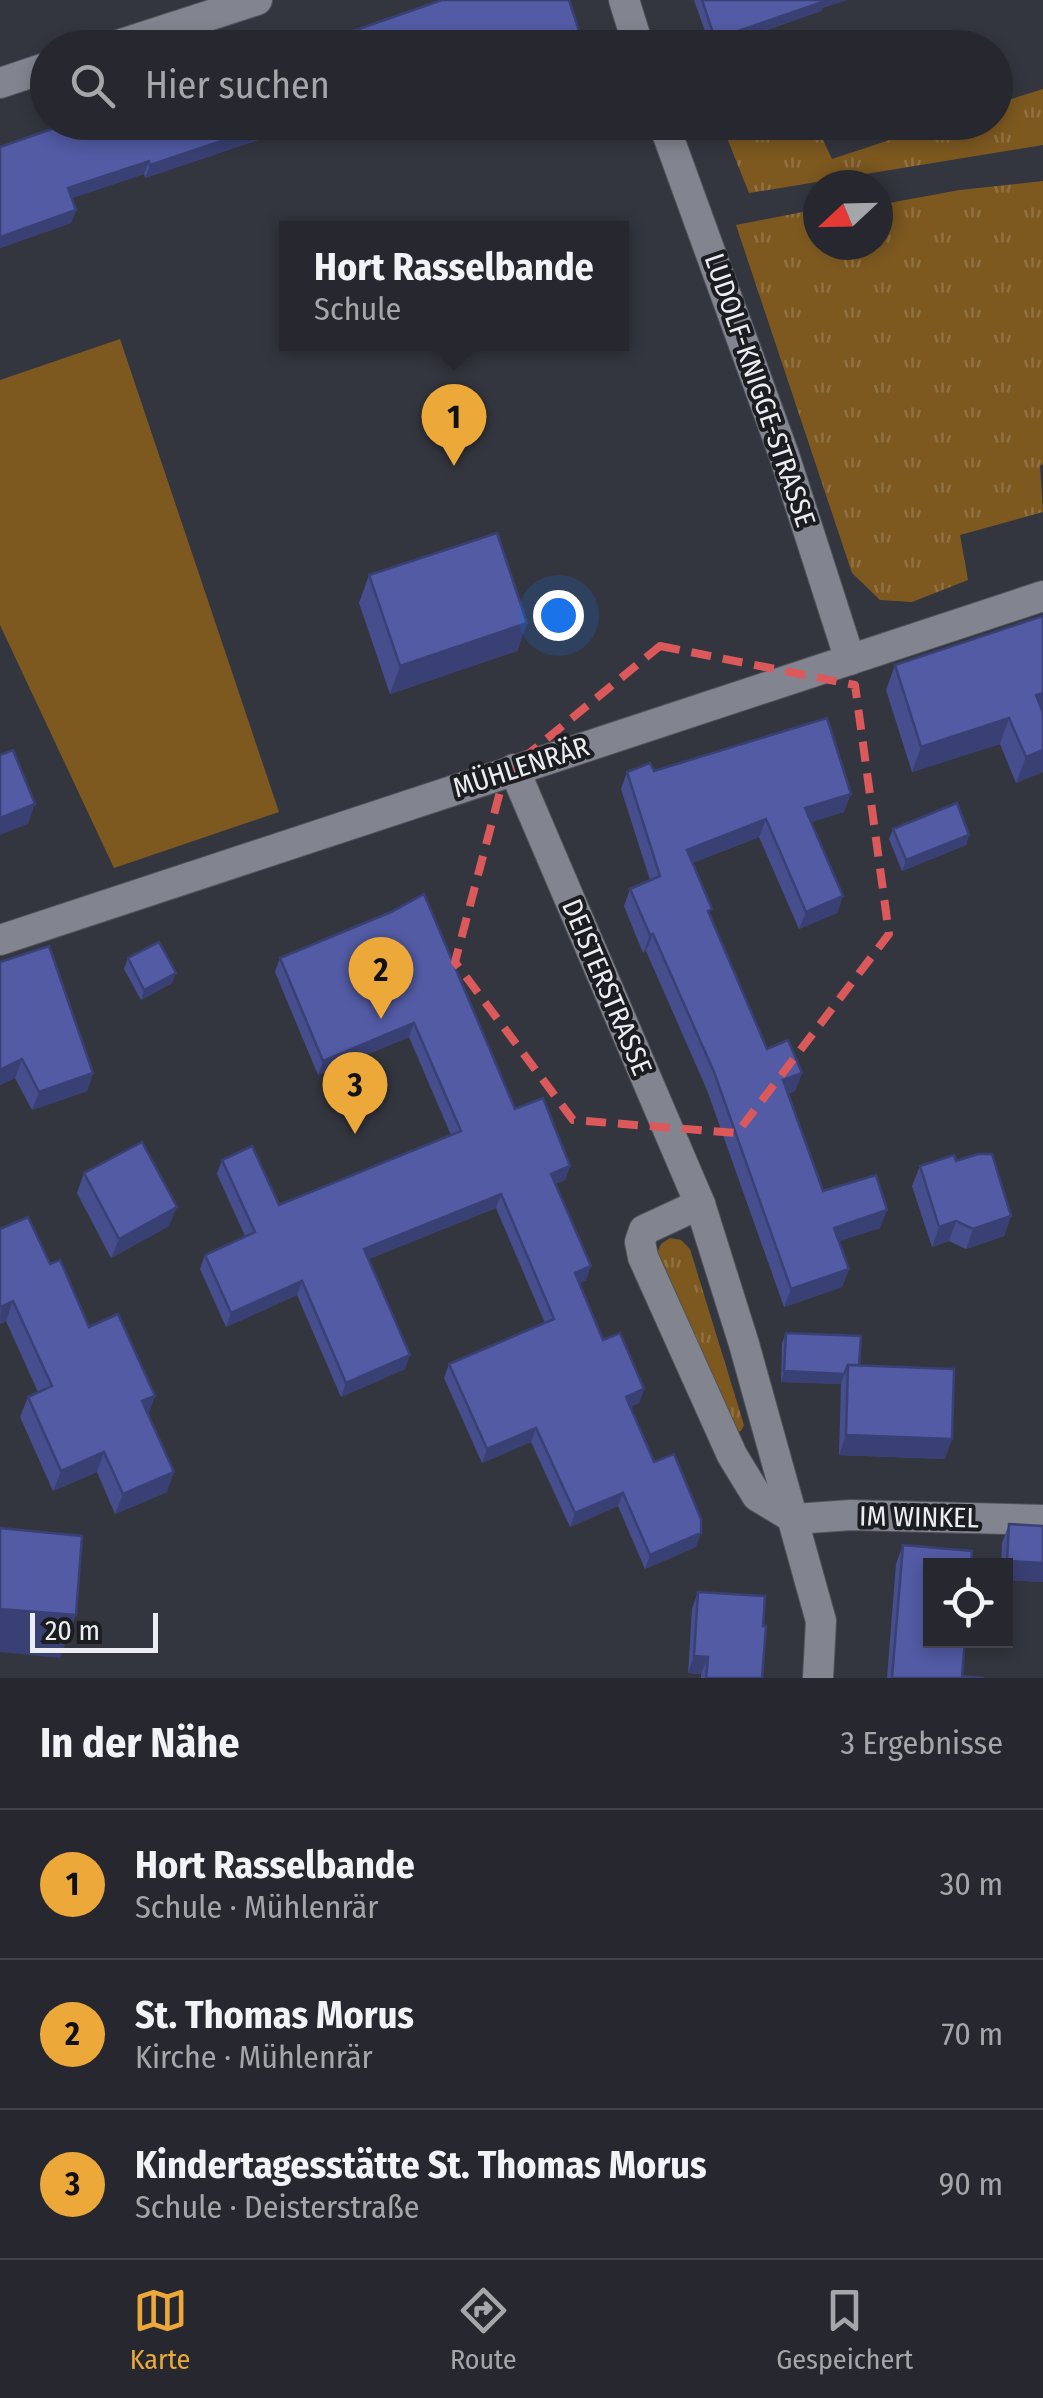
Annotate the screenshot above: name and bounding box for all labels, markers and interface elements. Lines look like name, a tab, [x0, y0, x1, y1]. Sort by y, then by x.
search box	[30, 30, 1013, 140]
icon: search	[65, 58, 120, 113]
text: Hier suchen	[145, 62, 330, 108]
north arrow	[803, 170, 893, 260]
popup	[279, 221, 629, 351]
text: Hort Rasselbande	[314, 244, 594, 290]
street label: LUDOLF-KNIGGE-STRASSE	[698, 249, 822, 531]
text: Schule	[314, 290, 401, 328]
pin: 1	[422, 384, 486, 466]
your location	[533, 590, 584, 641]
street label: MÜHLENRÄR	[449, 730, 593, 804]
street label: DEISTERSTRASSE	[555, 894, 659, 1080]
pin: 2	[348, 936, 414, 1019]
pin: 3	[322, 1052, 388, 1134]
street label: IM WINKEL	[859, 1499, 980, 1535]
map controls	[923, 1558, 1013, 1648]
button: locate	[923, 1558, 1013, 1648]
scale bar	[30, 1608, 158, 1652]
text: 20 m	[45, 1614, 100, 1647]
text: In der Nähe	[40, 1718, 240, 1768]
text: 3 Ergebnisse	[841, 1724, 1003, 1762]
text: Hort Rasselbande	[135, 1842, 415, 1888]
text: 1	[66, 1865, 79, 1903]
text: 30 m	[940, 1865, 1003, 1903]
text: Schule · Mühlenrär	[135, 1888, 378, 1926]
text: St. Thomas Morus	[135, 1992, 414, 2038]
text: 2	[65, 2015, 80, 2053]
text: 70 m	[942, 2015, 1003, 2053]
text: Kirche · Mühlenrär	[135, 2038, 373, 2076]
text: Kindertagesstätte St. Thomas Morus	[135, 2142, 707, 2188]
text: 3	[65, 2165, 80, 2203]
text: 90 m	[939, 2165, 1003, 2203]
text: Schule · Deisterstraße	[135, 2188, 420, 2226]
tab: Karte	[130, 2283, 190, 2376]
tab: Route	[450, 2283, 517, 2376]
tab: Gespeichert	[776, 2283, 913, 2376]

